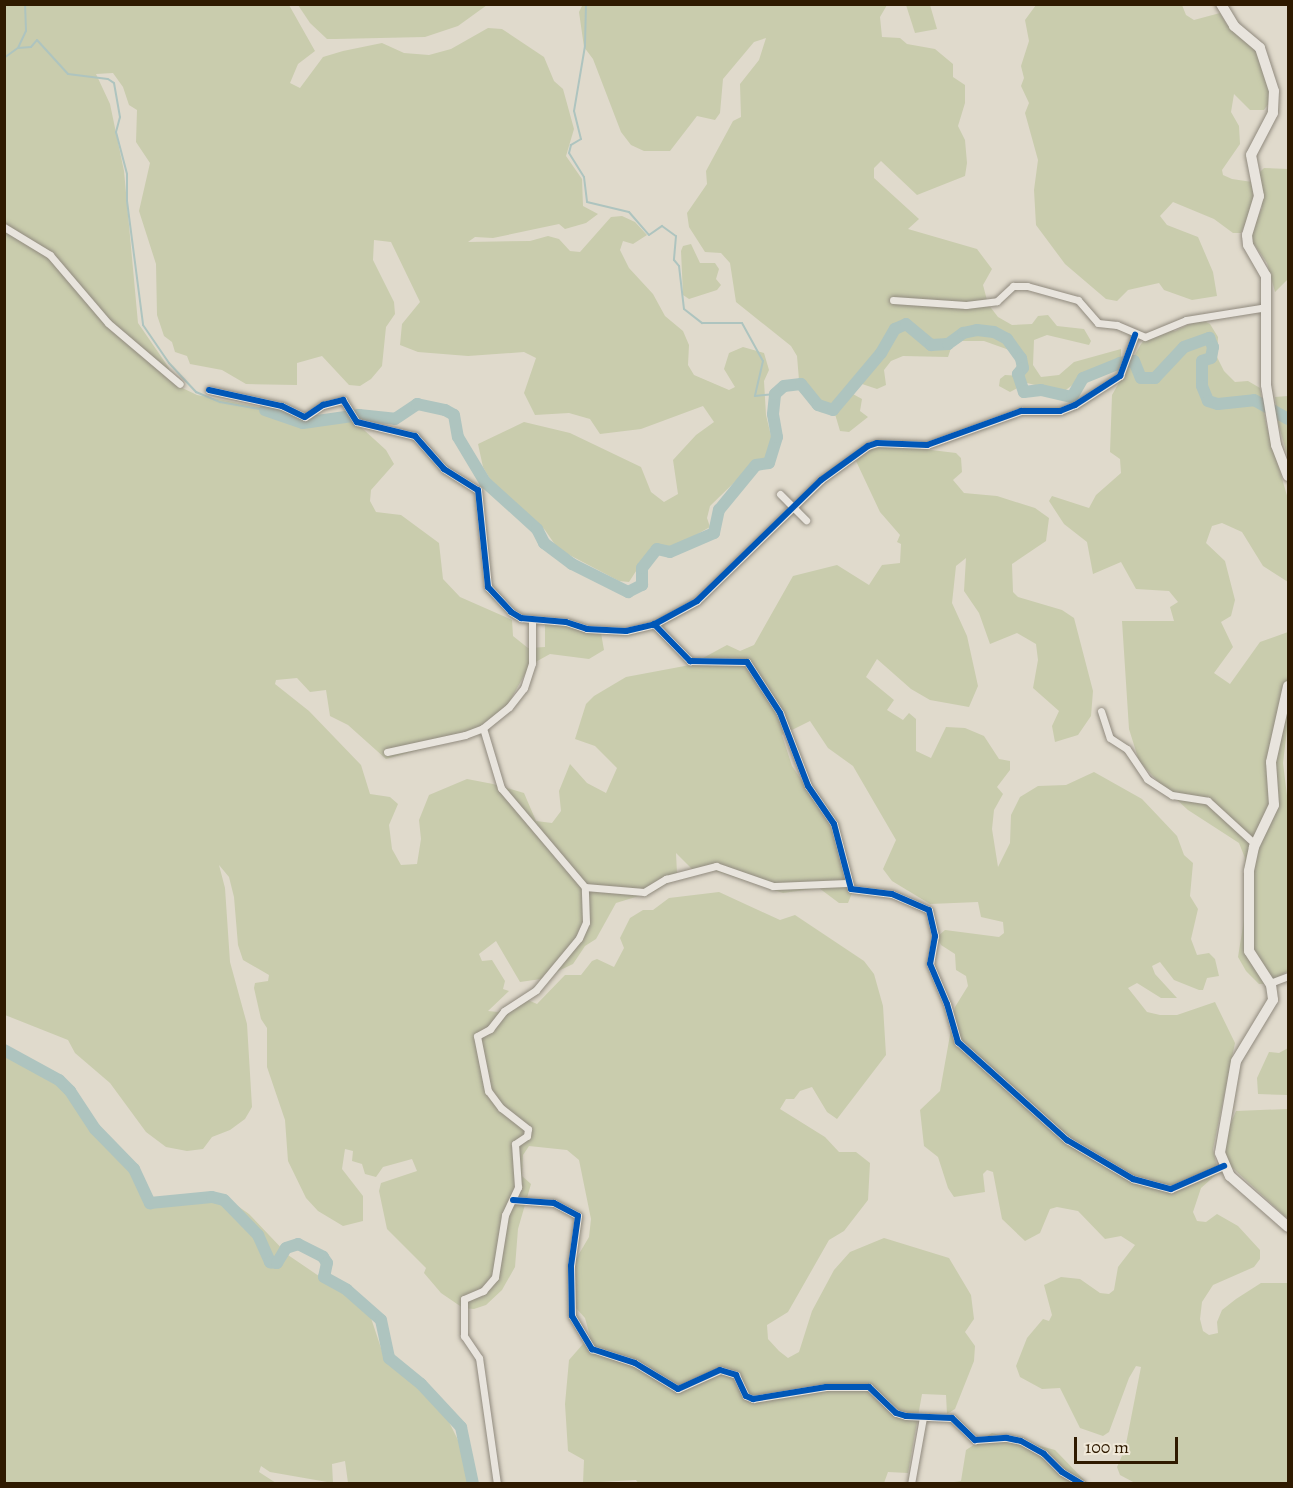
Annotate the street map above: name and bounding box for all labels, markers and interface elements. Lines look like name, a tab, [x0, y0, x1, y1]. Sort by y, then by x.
scale bar	[1077, 1425, 1180, 1463]
text: 100 m	[1085, 1435, 1129, 1459]

